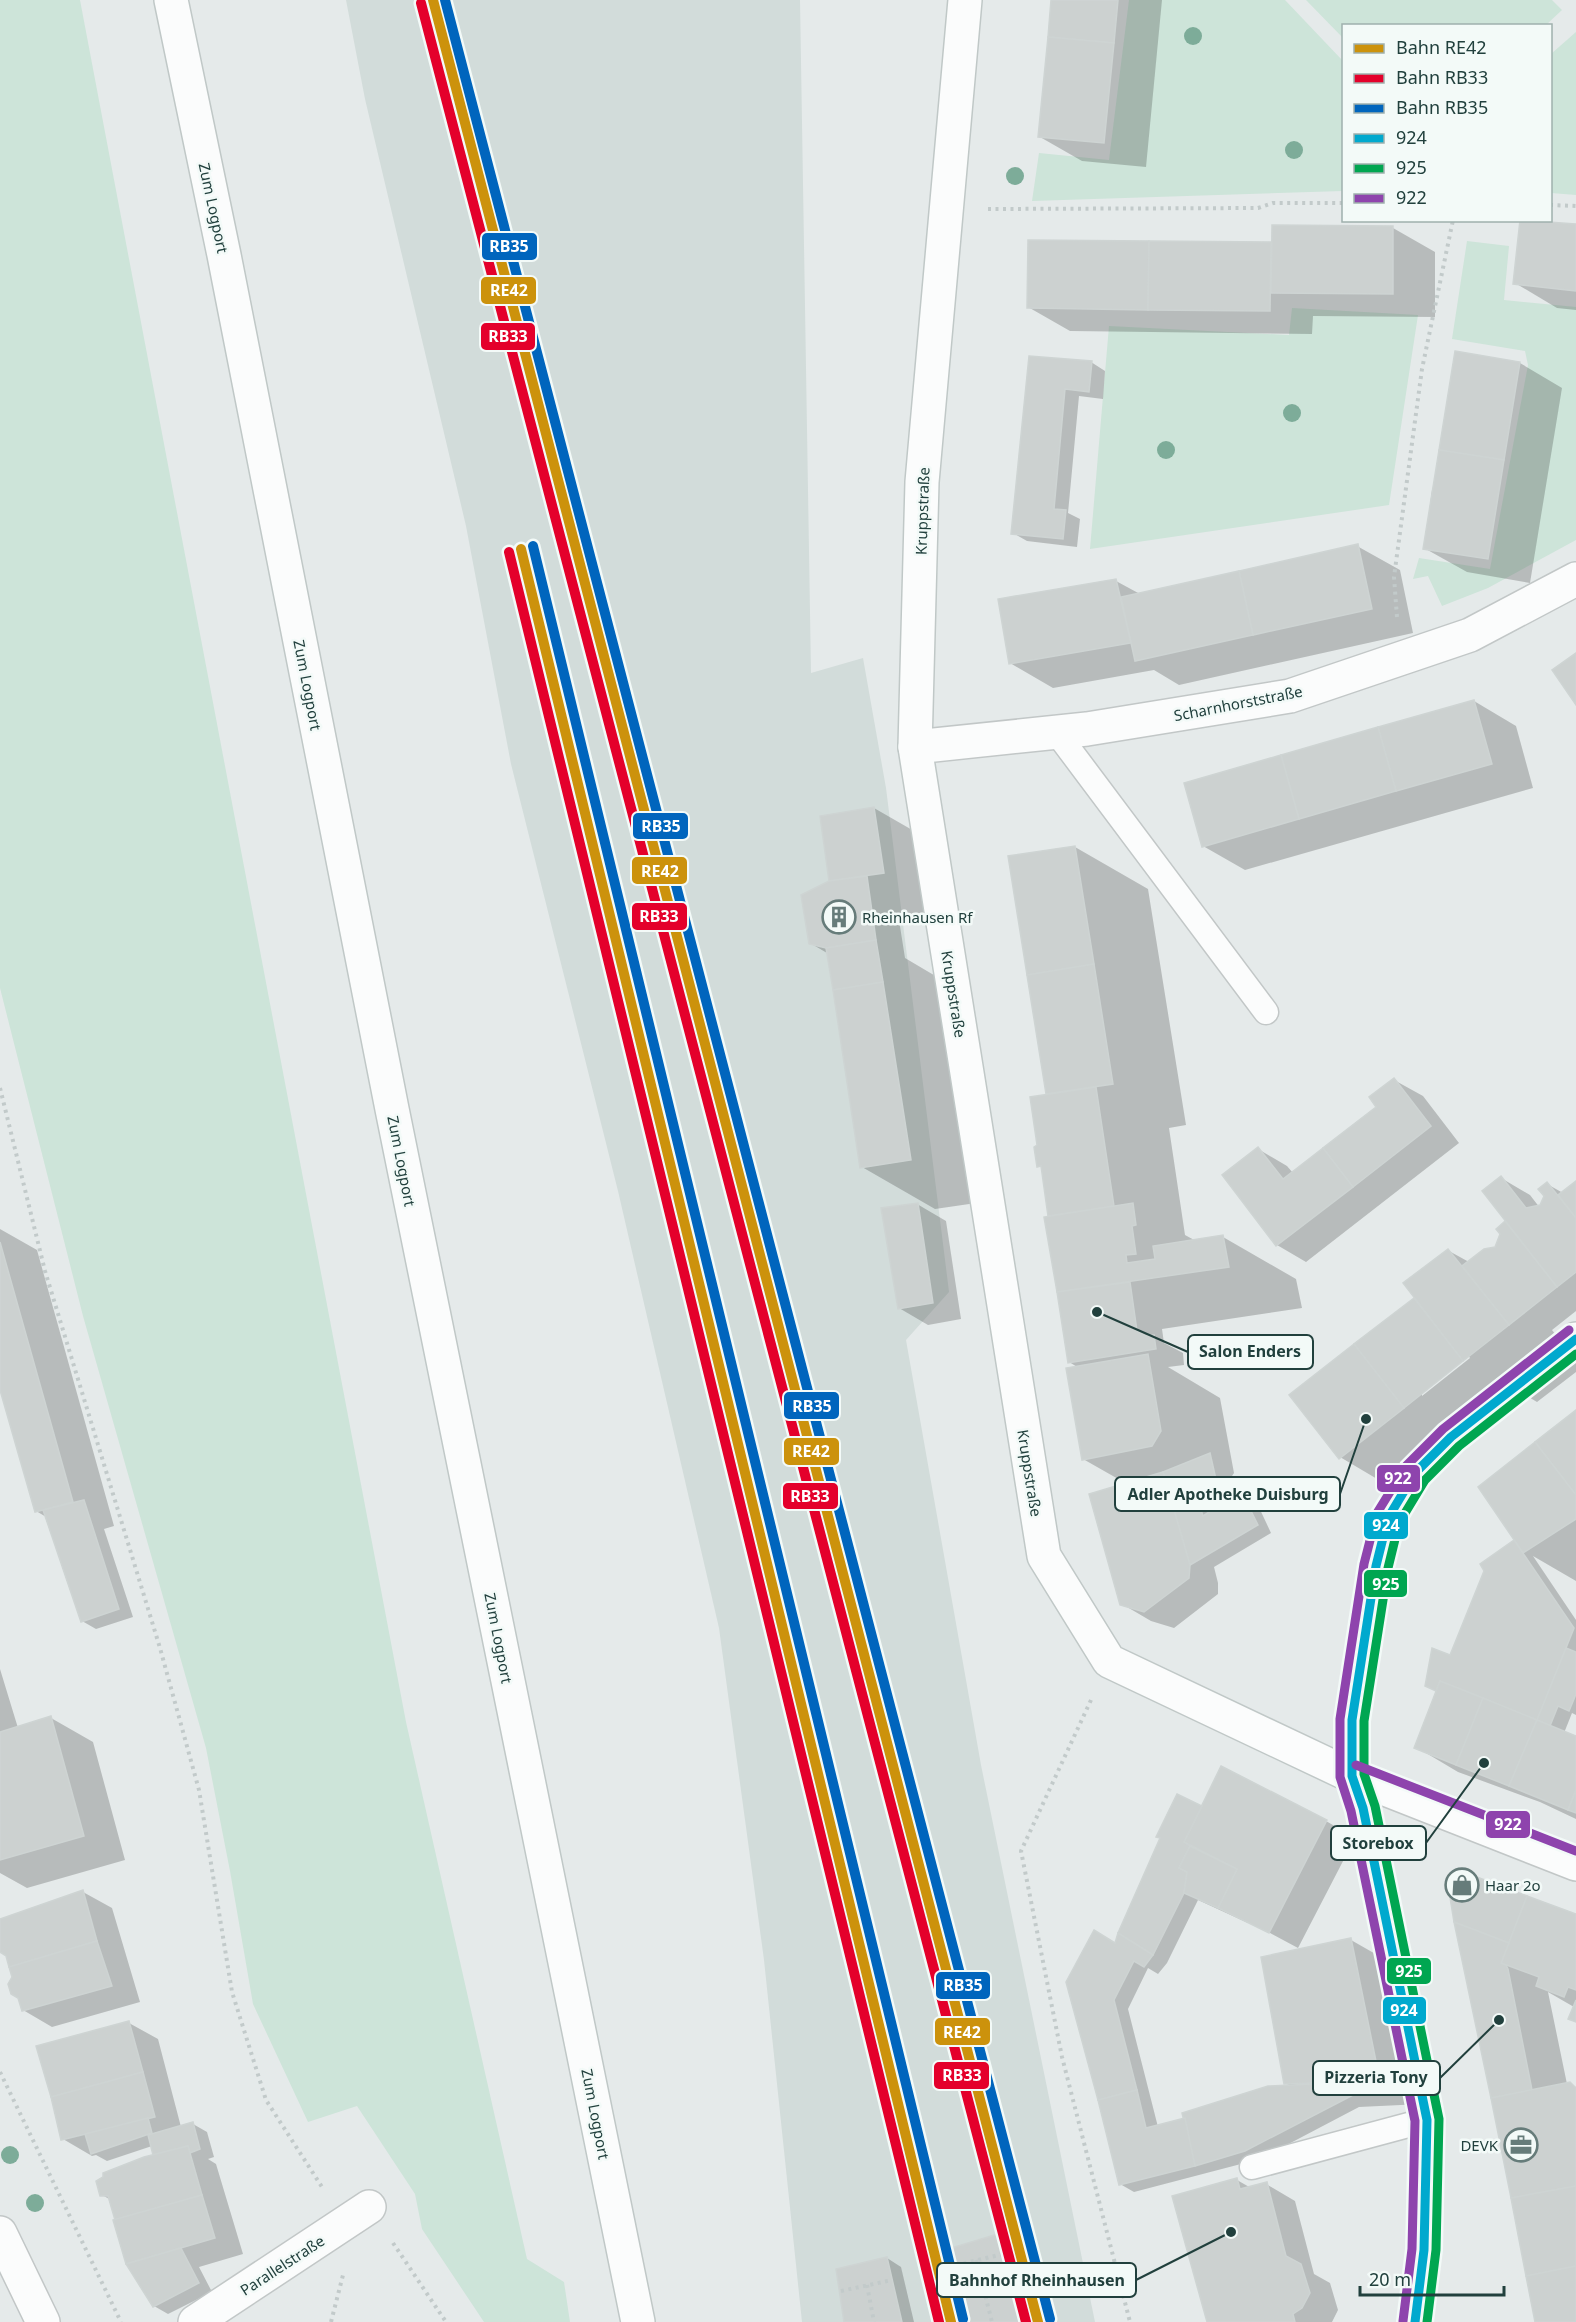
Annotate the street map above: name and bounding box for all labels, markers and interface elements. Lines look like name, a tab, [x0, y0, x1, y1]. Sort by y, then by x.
legend	[1342, 24, 1552, 222]
text: Bahn RE42	[1396, 35, 1487, 59]
text: Bahn RB33	[1396, 65, 1488, 89]
text: Bahn RB35	[1396, 95, 1488, 119]
text: 924	[1396, 125, 1427, 149]
text: 925	[1396, 155, 1427, 179]
street label: Zum Logport	[195, 161, 233, 256]
text: 922	[1396, 185, 1427, 209]
line badge: RB35	[481, 232, 538, 261]
text: RB35	[489, 235, 529, 257]
line badge: RE42	[480, 276, 537, 305]
text: RE42	[490, 279, 528, 301]
line badge: RB33	[480, 322, 536, 351]
text: RB33	[488, 325, 528, 347]
street label: Kruppstraße	[910, 467, 934, 555]
street label: Zum Logport	[289, 638, 327, 733]
street label: Scharnhorststraße	[1172, 681, 1304, 725]
line badge: RB35	[632, 812, 689, 840]
text: RB35	[641, 815, 681, 837]
line badge: RE42	[631, 856, 688, 885]
text: RE42	[641, 860, 679, 882]
building icon: Rheinhausen Rf	[821, 899, 857, 935]
line badge: RB33	[631, 902, 688, 931]
text: RB33	[639, 905, 679, 927]
place label: Rheinhausen Rf	[862, 907, 973, 927]
street label: Kruppstraße	[937, 949, 971, 1039]
street label: Zum Logport	[383, 1114, 421, 1209]
callout: Salon Enders	[1188, 1335, 1313, 1369]
text: Salon Enders	[1199, 1340, 1301, 1362]
line badge: RB35	[783, 1391, 840, 1420]
text: RB35	[792, 1395, 832, 1417]
street label: Kruppstraße	[1013, 1428, 1047, 1518]
line badge: RE42	[783, 1437, 840, 1466]
text: RE42	[792, 1440, 830, 1462]
line badge: 922	[1376, 1464, 1421, 1493]
text: 922	[1384, 1467, 1412, 1489]
callout: Adler Apotheke Duisburg	[1115, 1477, 1340, 1511]
line badge: RB33	[782, 1482, 839, 1510]
text: Adler Apotheke Duisburg	[1127, 1483, 1329, 1505]
text: RB33	[790, 1485, 830, 1507]
line badge: 924	[1363, 1511, 1409, 1540]
text: 924	[1372, 1514, 1400, 1536]
line badge: 925	[1363, 1569, 1408, 1598]
text: 925	[1372, 1573, 1400, 1595]
street label: Zum Logport	[480, 1591, 518, 1686]
line badge: 922	[1485, 1810, 1531, 1839]
text: 922	[1494, 1813, 1522, 1835]
callout: Storebox	[1331, 1826, 1426, 1860]
text: Storebox	[1342, 1832, 1414, 1854]
shop icon: Haar 2o	[1444, 1867, 1480, 1903]
place label: Haar 2o	[1485, 1875, 1541, 1895]
line badge: 925	[1386, 1957, 1432, 1985]
text: 925	[1395, 1960, 1423, 1982]
line badge: RB35	[935, 1971, 991, 2000]
text: RB35	[943, 1974, 983, 1996]
line badge: 924	[1382, 1996, 1427, 2025]
text: 924	[1390, 1999, 1418, 2021]
line badge: RE42	[934, 2017, 991, 2046]
text: RE42	[943, 2021, 981, 2043]
line badge: RB33	[933, 2061, 990, 2090]
callout: Pizzeria Tony	[1313, 2061, 1440, 2095]
text: RB33	[942, 2064, 982, 2086]
text: Pizzeria Tony	[1324, 2066, 1429, 2088]
street label: Zum Logport	[577, 2067, 615, 2162]
office icon: DEVK	[1503, 2127, 1539, 2163]
place label: DEVK	[1460, 2135, 1499, 2155]
street label: Parallelstraße	[236, 2230, 328, 2300]
scale bar	[1360, 2259, 1504, 2297]
callout: Bahnhof Rheinhausen	[937, 2263, 1136, 2297]
text: 20 m	[1369, 2267, 1411, 2291]
text: Bahnhof Rheinhausen	[949, 2269, 1125, 2291]

